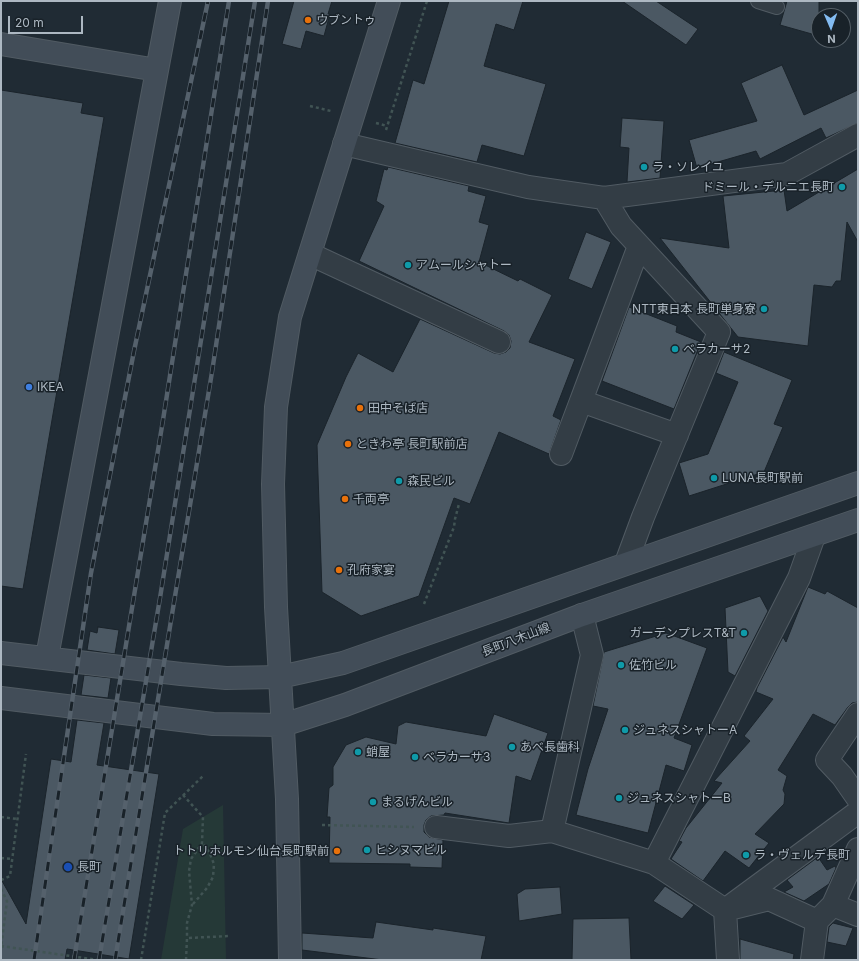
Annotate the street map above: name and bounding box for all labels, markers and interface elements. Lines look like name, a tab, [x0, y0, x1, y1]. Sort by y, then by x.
scale bar	[10, 8, 85, 34]
north arrow	[811, 8, 851, 48]
place label: ウブントゥ	[316, 13, 376, 27]
text: 20 m	[15, 15, 44, 30]
marker: ウブントゥ	[303, 15, 313, 25]
text: N	[827, 32, 836, 46]
place label: ラ・ソレイユ	[652, 160, 724, 174]
marker: ラ・ソレイユ	[639, 162, 649, 172]
place label: ドミール・デルニエ長町	[702, 180, 834, 194]
marker: ドミール・デルニエ長町	[837, 182, 847, 192]
place label: アムールシャトー	[416, 258, 512, 272]
marker: アムールシャトー	[403, 260, 413, 270]
place label: NTT東日本 長町単身寮	[632, 302, 756, 316]
marker: NTT東日本 長町単身寮	[759, 304, 769, 314]
place label: ベラカーサ2	[683, 342, 750, 356]
marker: ベラカーサ2	[670, 344, 680, 354]
place label: IKEA	[37, 380, 64, 394]
marker: IKEA	[24, 382, 34, 392]
place label: 田中そば店	[368, 401, 428, 415]
marker: 田中そば店	[355, 403, 365, 413]
place label: ときわ亭 長町駅前店	[356, 437, 467, 451]
marker: ときわ亭 長町駅前店	[343, 439, 353, 449]
place label: LUNA長町駅前	[722, 471, 803, 485]
marker: LUNA長町駅前	[709, 473, 719, 483]
place label: 森民ビル	[407, 474, 455, 488]
marker: 森民ビル	[394, 476, 404, 486]
place label: 千両亭	[353, 492, 389, 506]
marker: 千両亭	[340, 494, 350, 504]
place label: 孔府家宴	[347, 563, 395, 577]
marker: 孔府家宴	[334, 565, 344, 575]
street label: 長町八木山線	[480, 620, 552, 660]
place label: ガーデンプレスT&T	[630, 626, 736, 640]
marker: ガーデンプレスT&T	[739, 628, 749, 638]
place label: 佐竹ビル	[629, 658, 677, 672]
marker: 佐竹ビル	[616, 660, 626, 670]
place label: ジュネスシャトーA	[633, 723, 737, 737]
marker: ジュネスシャトーA	[620, 725, 630, 735]
place label: あべ長歯科	[520, 740, 580, 754]
marker: あべ長歯科	[507, 742, 517, 752]
place label: 蛸屋	[366, 745, 390, 759]
marker: 蛸屋	[353, 747, 363, 757]
place label: ベラカーサ3	[423, 750, 490, 764]
marker: ベラカーサ3	[410, 752, 420, 762]
place label: ジュネスシャトーB	[627, 791, 731, 805]
marker: ジュネスシャトーB	[614, 793, 624, 803]
place label: まるげんビル	[381, 795, 453, 809]
marker: まるげんビル	[368, 797, 378, 807]
place label: ヒシヌマビル	[375, 843, 447, 857]
place label: トトリホルモン仙台長町駅前	[173, 844, 329, 858]
marker: ヒシヌマビル	[362, 845, 372, 855]
marker: トトリホルモン仙台長町駅前	[332, 846, 342, 856]
place label: ラ・ヴェルデ長町	[754, 848, 850, 862]
marker: ラ・ヴェルデ長町	[741, 850, 751, 860]
place label: 長町	[77, 860, 101, 874]
marker: 長町	[62, 861, 74, 873]

